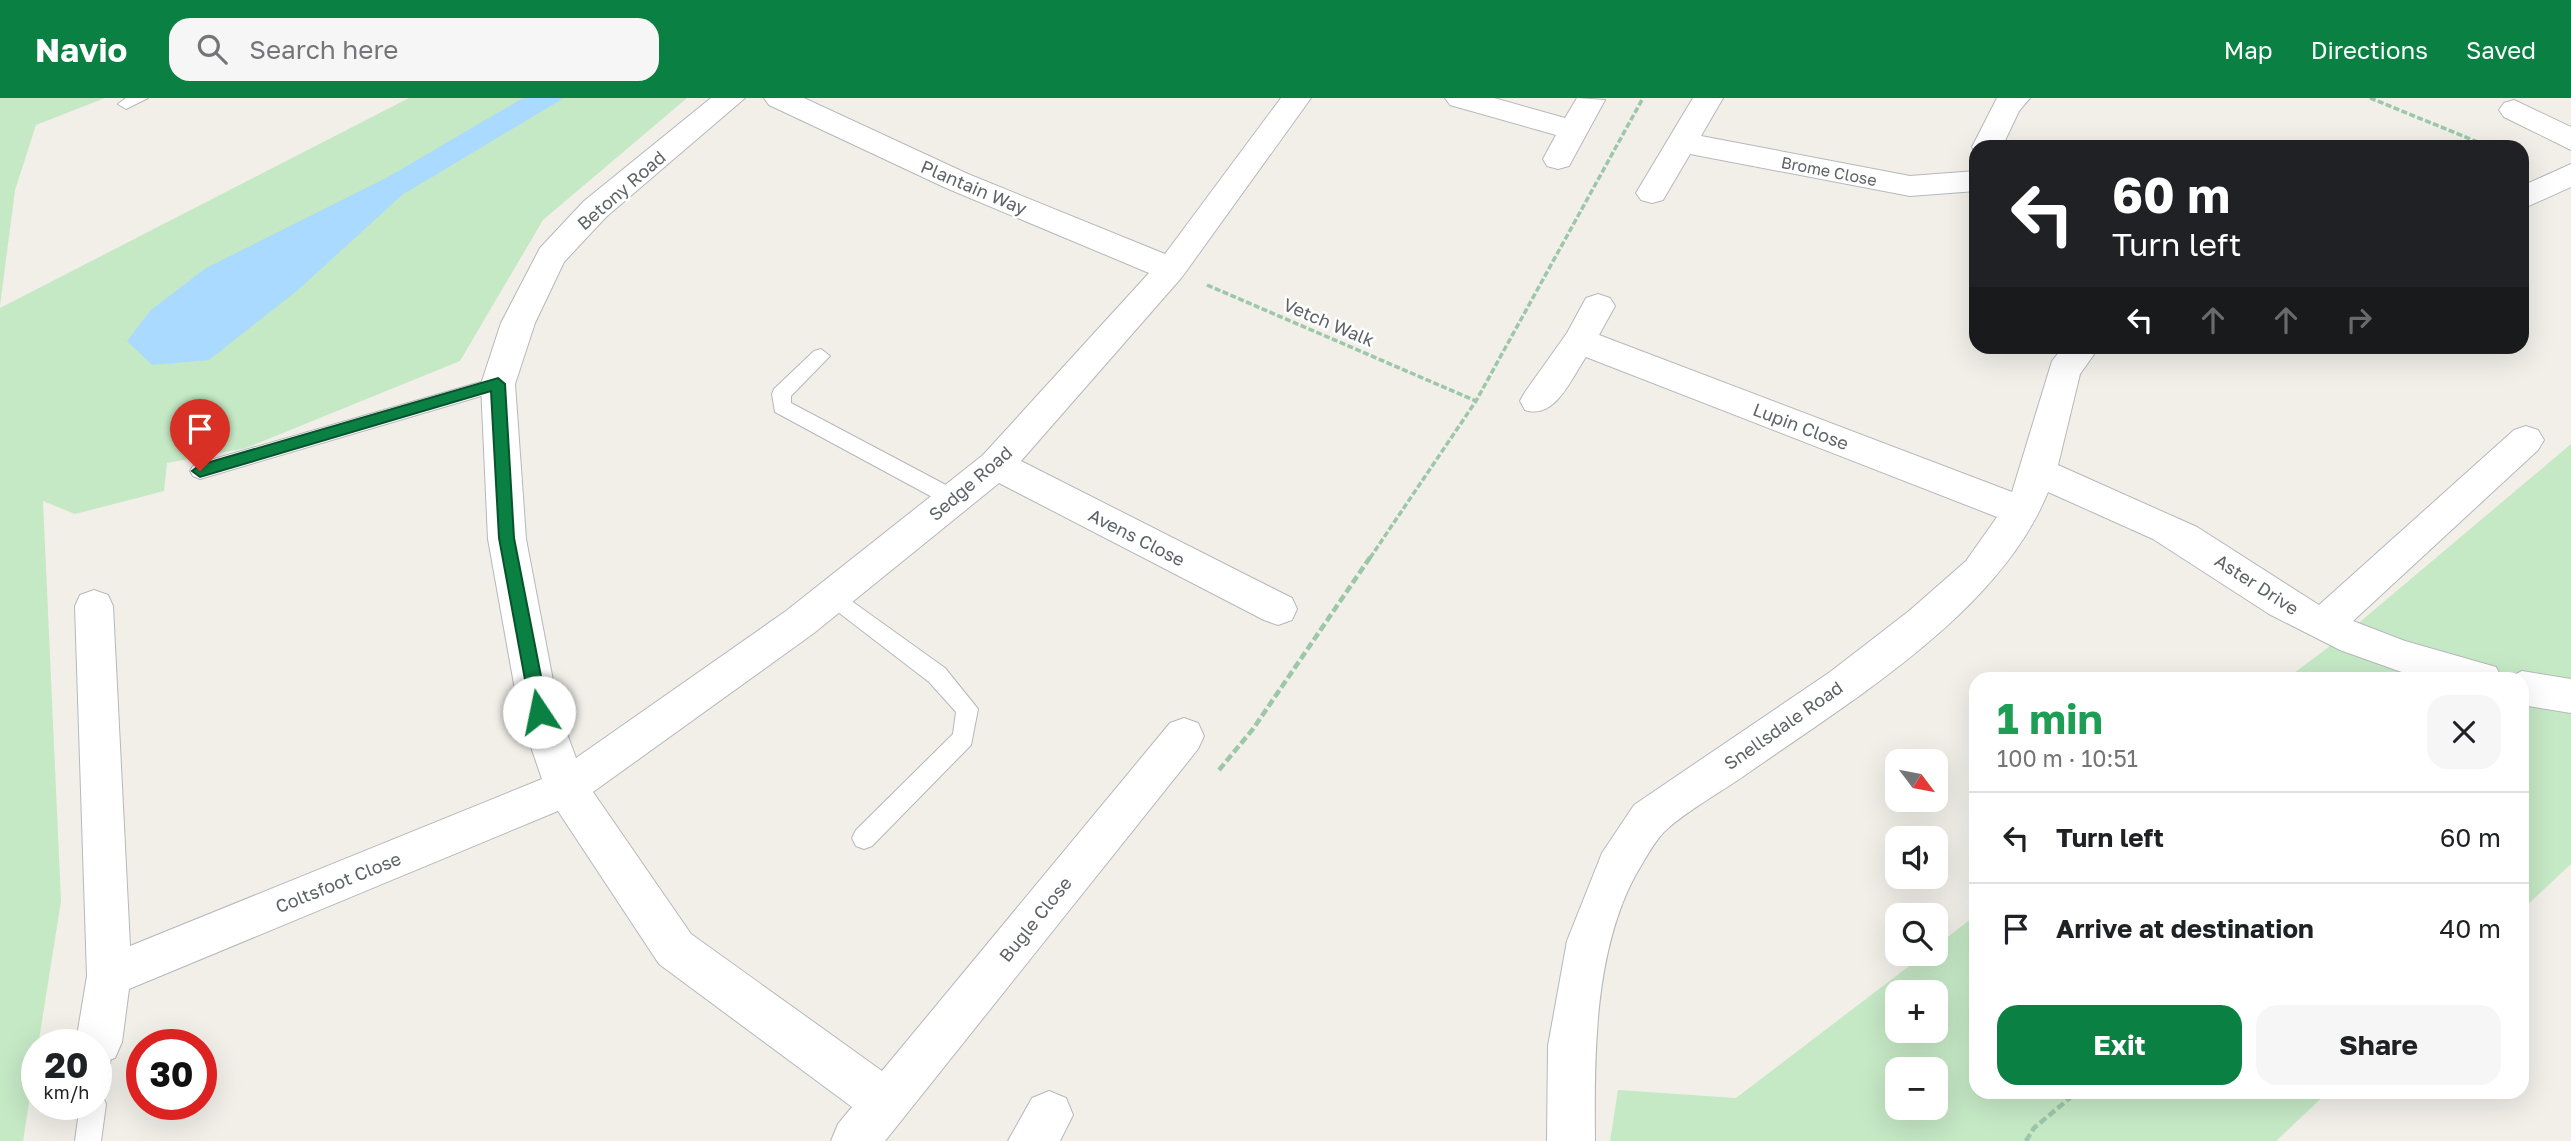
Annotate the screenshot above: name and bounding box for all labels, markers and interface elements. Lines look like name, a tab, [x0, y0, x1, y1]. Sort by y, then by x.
search box	[169, 18, 659, 81]
text: Navio	[35, 30, 127, 69]
icon: search	[193, 30, 231, 68]
text: Search here	[249, 34, 398, 65]
text: Map	[2224, 35, 2273, 64]
text: Directions	[2311, 35, 2428, 64]
text: Saved	[2466, 35, 2536, 64]
street label: Betony Road	[572, 146, 670, 234]
street label: Brome Close	[1779, 152, 1879, 190]
street label: Plantain Way	[918, 155, 1030, 219]
text: 60 m	[2112, 165, 2230, 224]
icon: left	[1997, 168, 2088, 259]
text: Turn left	[2112, 225, 2241, 263]
street label: Vetch Walk	[1280, 293, 1378, 351]
icon: left	[2121, 301, 2159, 339]
icon: ahead	[2194, 301, 2232, 339]
icon: ahead	[2267, 301, 2305, 339]
icon: right	[2340, 301, 2378, 339]
street label: Lupin Close	[1750, 398, 1852, 454]
pin	[170, 399, 230, 471]
icon: arrive	[181, 410, 219, 448]
street label: Sedge Road	[924, 441, 1016, 525]
street label: Avens Close	[1085, 503, 1189, 571]
street label: Aster Drive	[2211, 549, 2303, 619]
position arrow	[502, 675, 576, 749]
street label: Snellsdale Road	[1719, 676, 1847, 774]
text: 1 min	[1997, 693, 2103, 743]
button: close	[2427, 695, 2501, 769]
text: 100 m · 10:51	[1997, 744, 2138, 772]
north arrow	[1885, 749, 1948, 812]
map controls	[1885, 749, 1948, 1120]
icon: left	[1997, 819, 2035, 857]
text: Turn left	[2056, 822, 2164, 853]
text: 60 m	[2440, 822, 2501, 853]
button: sound	[1885, 826, 1948, 889]
street label: Coltsfoot Close	[272, 847, 404, 917]
street label: Bugle Close	[994, 872, 1076, 966]
button: search	[1885, 903, 1948, 966]
icon: arrive	[1997, 910, 2035, 948]
text: Arrive at destination	[2056, 913, 2314, 944]
text: 40 m	[2440, 913, 2501, 944]
button: +	[1885, 980, 1948, 1043]
button: Exit	[1997, 1005, 2242, 1085]
button: Share	[2256, 1005, 2501, 1085]
speed limit sign: 30	[126, 1029, 217, 1120]
text: 20	[44, 1044, 89, 1086]
button: −	[1885, 1057, 1948, 1120]
text: km/h	[44, 1081, 89, 1103]

